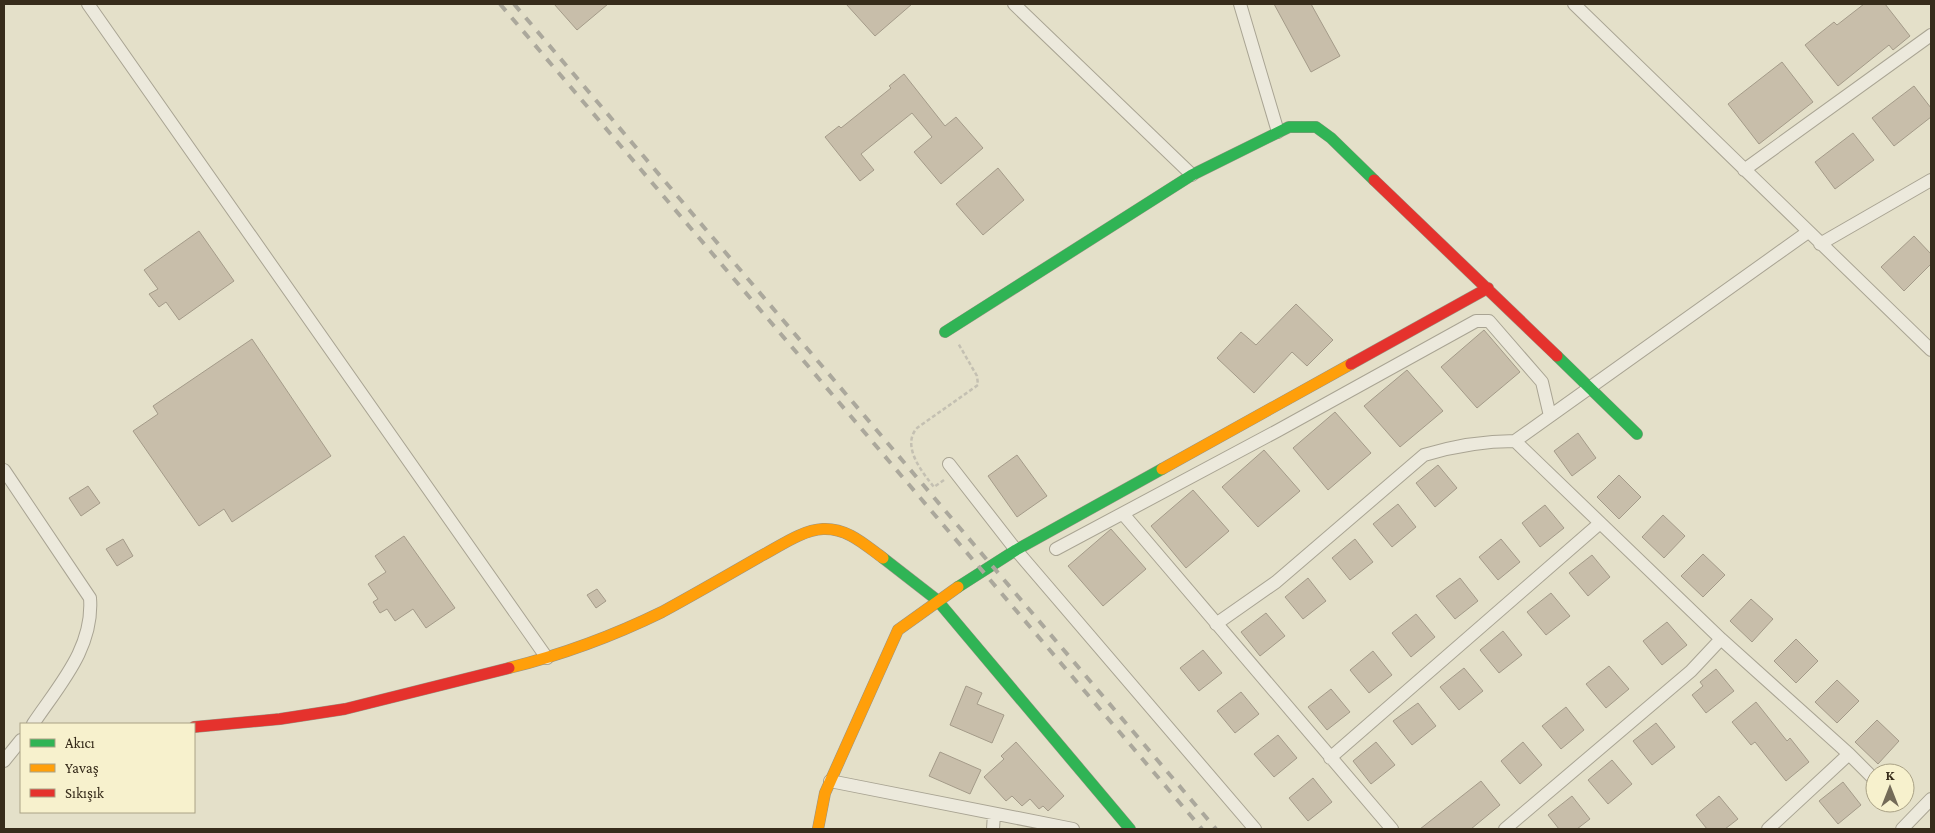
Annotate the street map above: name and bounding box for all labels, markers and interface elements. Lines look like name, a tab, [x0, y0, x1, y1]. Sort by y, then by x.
legend	[20, 723, 195, 813]
text: Akıcı	[65, 735, 95, 751]
text: Yavaş	[65, 760, 99, 777]
north arrow	[1865, 763, 1915, 813]
text: K	[1886, 767, 1896, 783]
text: Sıkışık	[65, 785, 105, 802]

